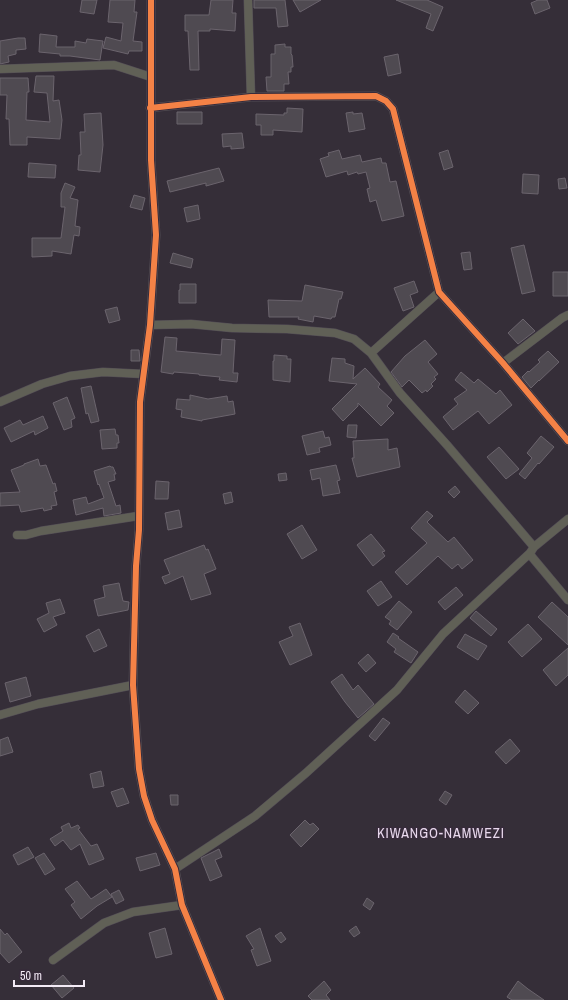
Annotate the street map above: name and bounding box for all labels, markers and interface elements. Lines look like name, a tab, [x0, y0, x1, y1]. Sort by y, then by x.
district label: KIWANGO-NAMWEZI	[377, 824, 505, 842]
scale bar	[14, 962, 84, 988]
text: 50 m	[20, 968, 42, 984]

